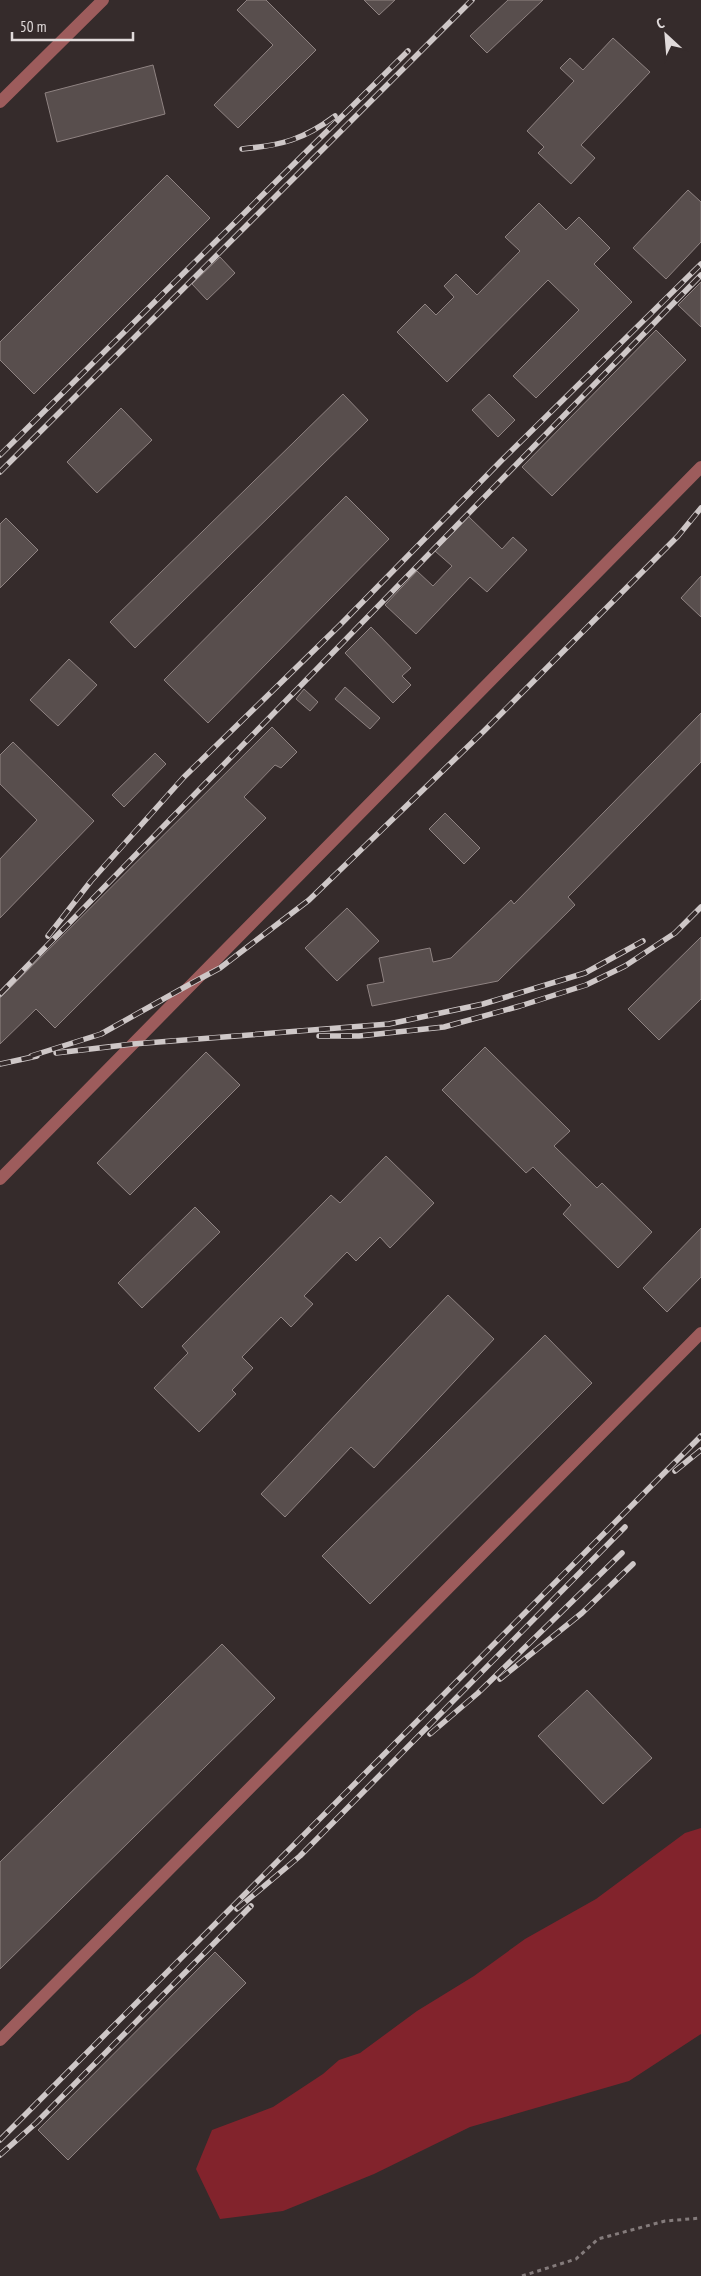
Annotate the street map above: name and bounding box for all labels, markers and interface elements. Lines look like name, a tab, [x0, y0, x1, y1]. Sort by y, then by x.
scale bar	[12, 10, 134, 42]
north arrow	[641, 10, 691, 60]
text: С	[653, 14, 668, 33]
text: 50 m	[20, 17, 46, 36]

